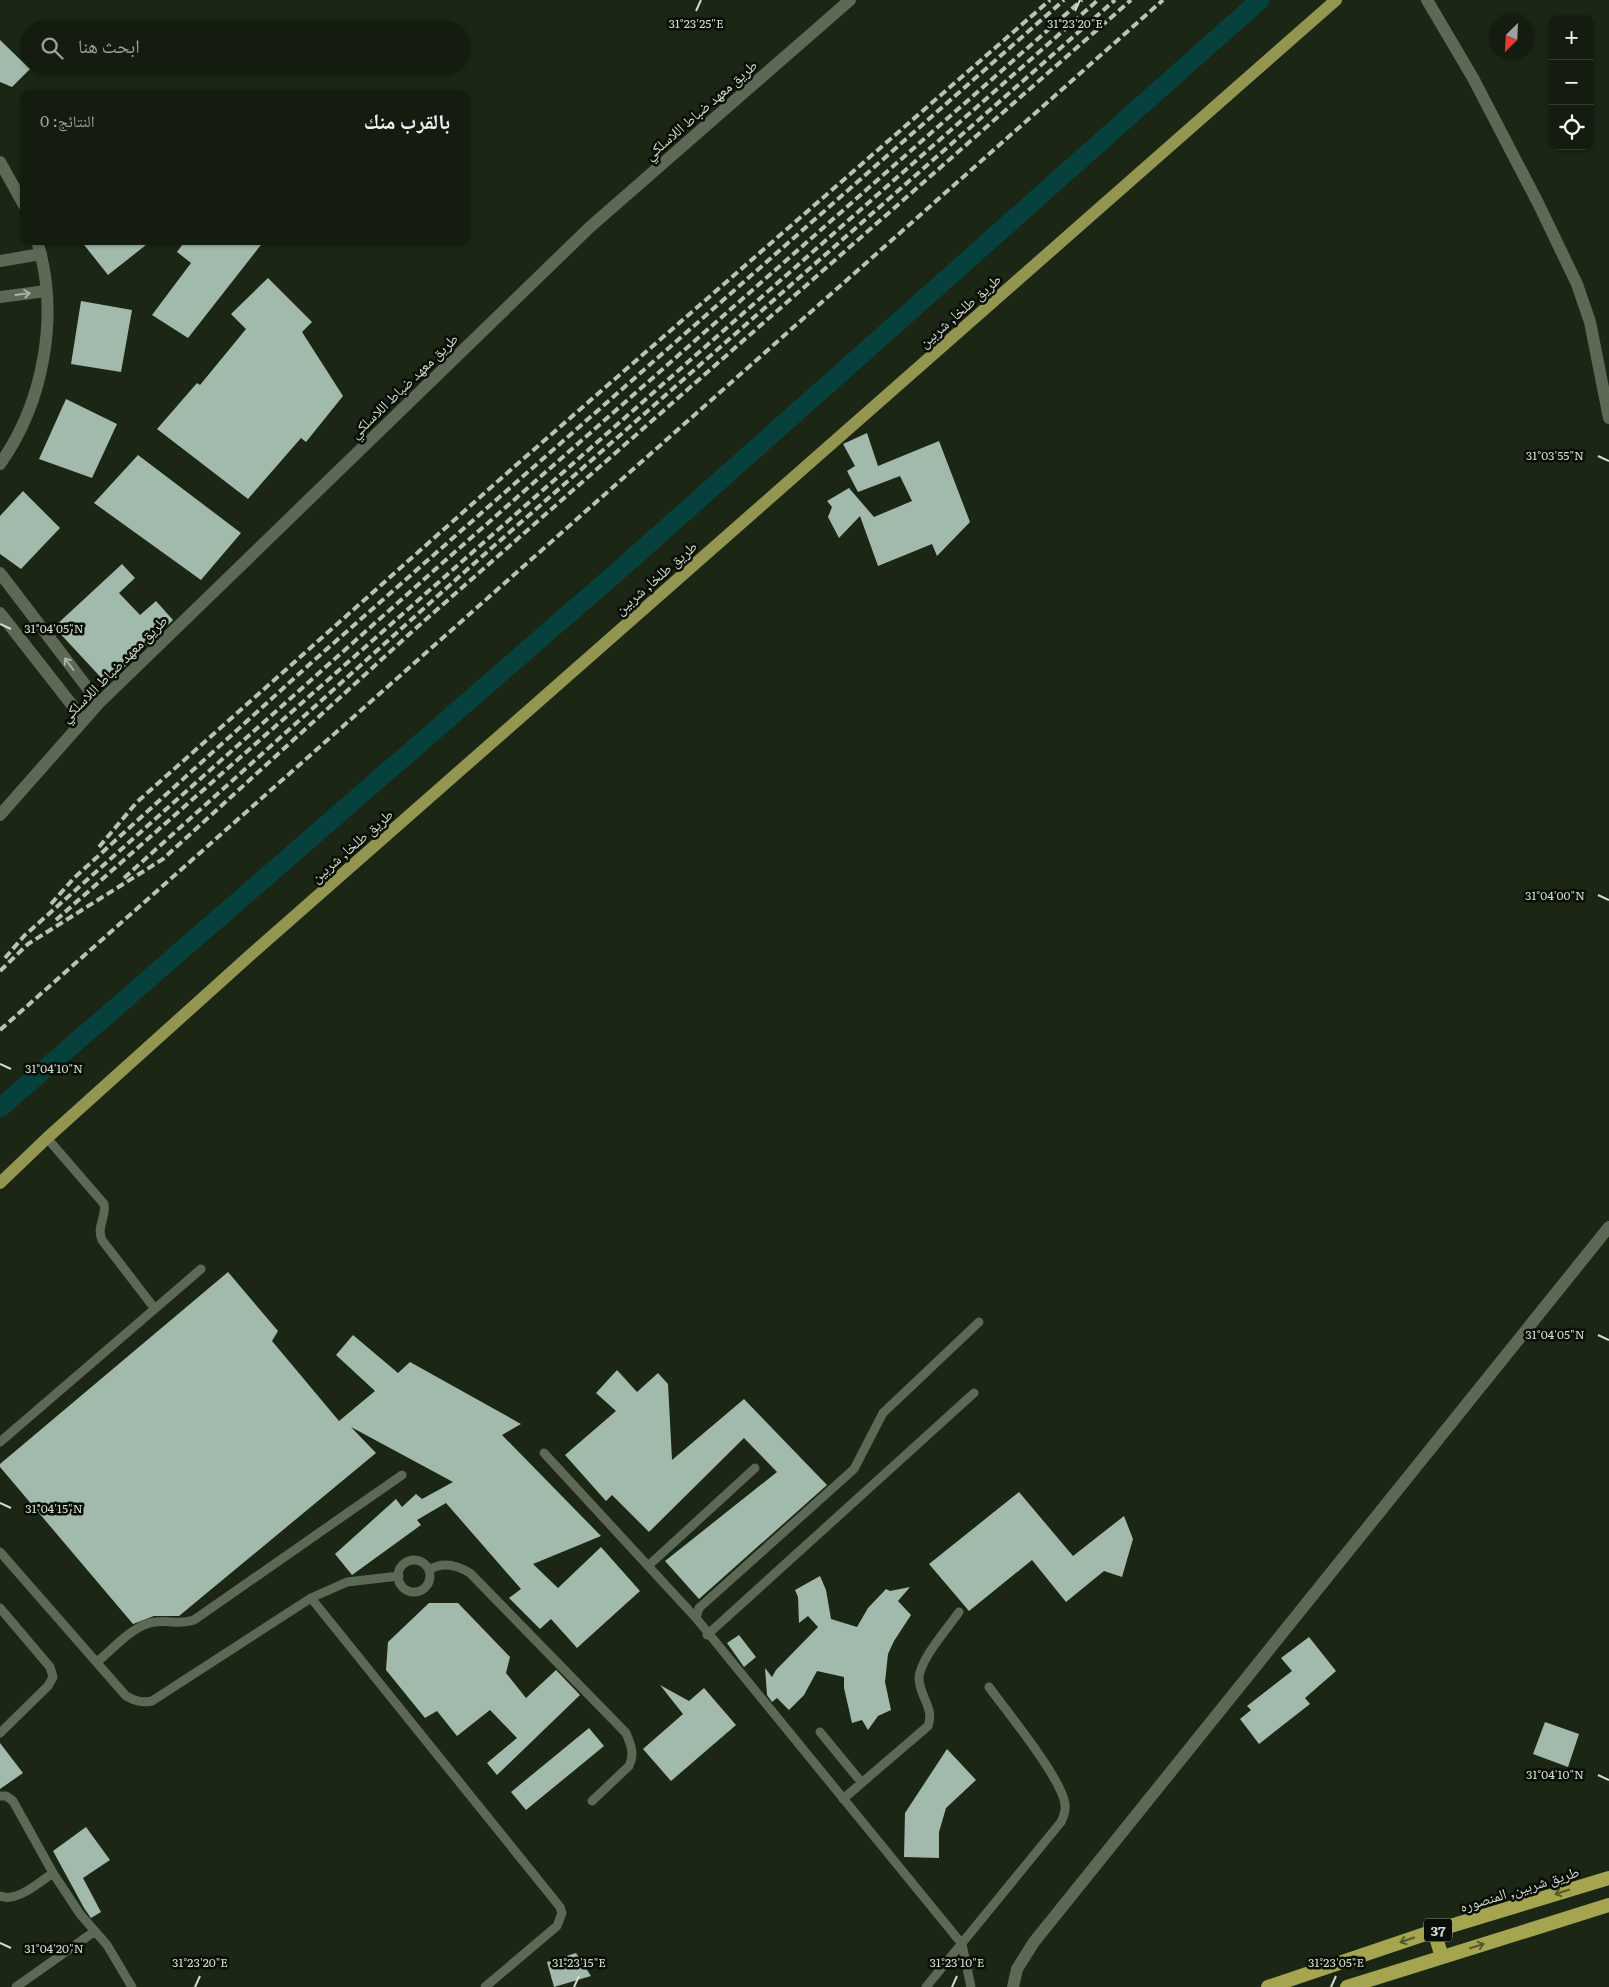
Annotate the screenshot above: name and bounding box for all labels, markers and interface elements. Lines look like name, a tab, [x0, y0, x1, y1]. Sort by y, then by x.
text: 31°23'25"E	[668, 14, 724, 32]
text: 31°23'20"E	[1047, 14, 1103, 32]
north arrow	[1489, 15, 1534, 60]
map controls	[1549, 15, 1594, 150]
button: +	[1549, 15, 1594, 60]
search box	[20, 20, 470, 75]
text: ابحث هنا	[78, 31, 140, 59]
icon: search	[38, 34, 66, 62]
street label: طريق معهد ضباط اللاسلكي	[638, 53, 763, 166]
button: −	[1549, 60, 1594, 105]
text: بالقرب منك	[364, 104, 450, 135]
button: locate	[1549, 105, 1594, 150]
text: النتائج: 0	[40, 108, 95, 132]
street label: طريق طلخا, شربين	[912, 267, 1006, 353]
one-way arrow	[15, 289, 31, 299]
street label: طريق معهد ضباط اللاسلكي	[343, 327, 464, 445]
text: 31°03'55"N	[1526, 446, 1584, 464]
street label: طريق طلخا, شربين	[608, 534, 702, 620]
street label: طريق معهد ضباط اللاسلكي	[54, 609, 173, 728]
text: 31°04'05"N	[24, 619, 84, 637]
one-way arrow	[64, 657, 74, 671]
street label: طريق طلخا, شربين	[304, 802, 398, 888]
text: 31°04'00"N	[1525, 886, 1585, 904]
text: 31°04'10"N	[25, 1059, 83, 1077]
text: 31°04'05"N	[1525, 1325, 1585, 1343]
text: 31°04'15"N	[25, 1499, 83, 1517]
text: 31°04'10"N	[1526, 1765, 1584, 1783]
street label: طريق شربين, المنصوره	[1456, 1859, 1582, 1917]
one-way arrow	[1555, 1888, 1571, 1898]
road number: 37	[1424, 1918, 1452, 1942]
one-way arrow	[1400, 1936, 1415, 1945]
text: 31°04'20"N	[24, 1939, 84, 1957]
one-way arrow	[1469, 1941, 1485, 1950]
text: 31°23'20"E	[172, 1953, 228, 1971]
text: 31°23'15"E	[552, 1953, 606, 1971]
text: 31°23'10"E	[930, 1953, 985, 1971]
text: 31°23'05"E	[1308, 1953, 1364, 1971]

